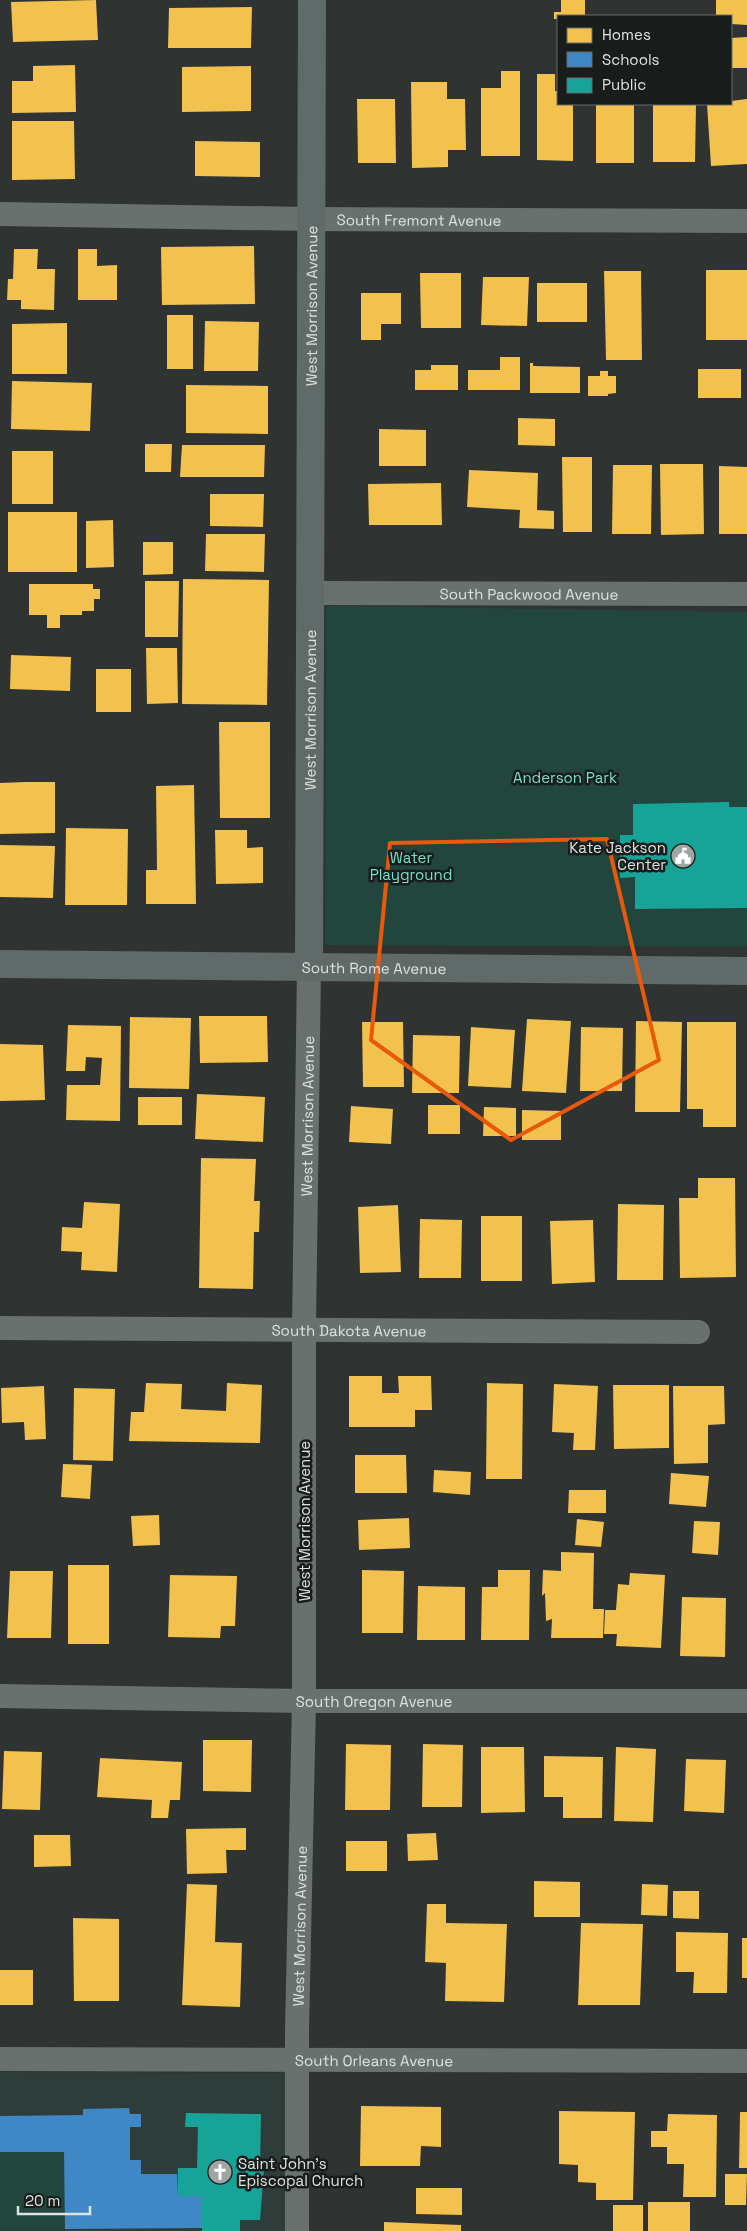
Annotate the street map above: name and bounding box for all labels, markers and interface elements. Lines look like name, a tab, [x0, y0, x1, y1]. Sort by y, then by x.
legend	[557, 15, 732, 105]
text: Homes	[602, 25, 651, 44]
text: Schools	[602, 50, 660, 69]
text: Public	[602, 75, 646, 94]
street label: South Fremont Avenue	[337, 210, 502, 229]
street label: West Morrison Avenue	[301, 226, 321, 386]
street label: South Packwood Avenue	[440, 584, 619, 603]
street label: West Morrison Avenue	[300, 630, 320, 790]
park label: Anderson Park	[513, 768, 617, 787]
place label: Kate Jackson Center	[569, 838, 666, 874]
public building icon: Kate Jackson Center	[670, 843, 696, 869]
park label: Water Playground	[370, 848, 452, 884]
street label: South Rome Avenue	[301, 957, 447, 978]
street label: West Morrison Avenue	[296, 1036, 318, 1197]
street label: South Dakota Avenue	[271, 1320, 427, 1340]
street label: West Morrison Avenue	[295, 1441, 314, 1601]
street label: South Oregon Avenue	[295, 1691, 452, 1711]
street label: West Morrison Avenue	[288, 1845, 310, 2007]
street label: South Orleans Avenue	[295, 2050, 453, 2070]
place label: Saint John's Episcopal Church	[238, 2154, 363, 2190]
church icon: Saint John's Episcopal Church	[207, 2159, 233, 2185]
scale bar	[18, 2184, 90, 2216]
text: 20 m	[25, 2191, 60, 2210]

